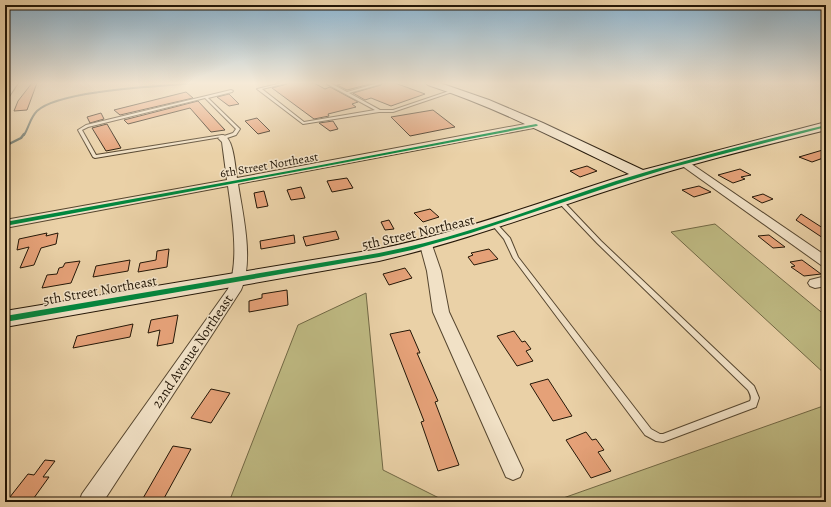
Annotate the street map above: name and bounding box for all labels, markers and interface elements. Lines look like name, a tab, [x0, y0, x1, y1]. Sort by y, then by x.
street label: 6th Street Northeast	[219, 148, 319, 181]
street label: 5th Street Northeast	[360, 210, 477, 255]
street label: 5th Street Northeast	[42, 271, 159, 310]
street label: 22nd Avenue Northeast	[147, 291, 238, 412]

